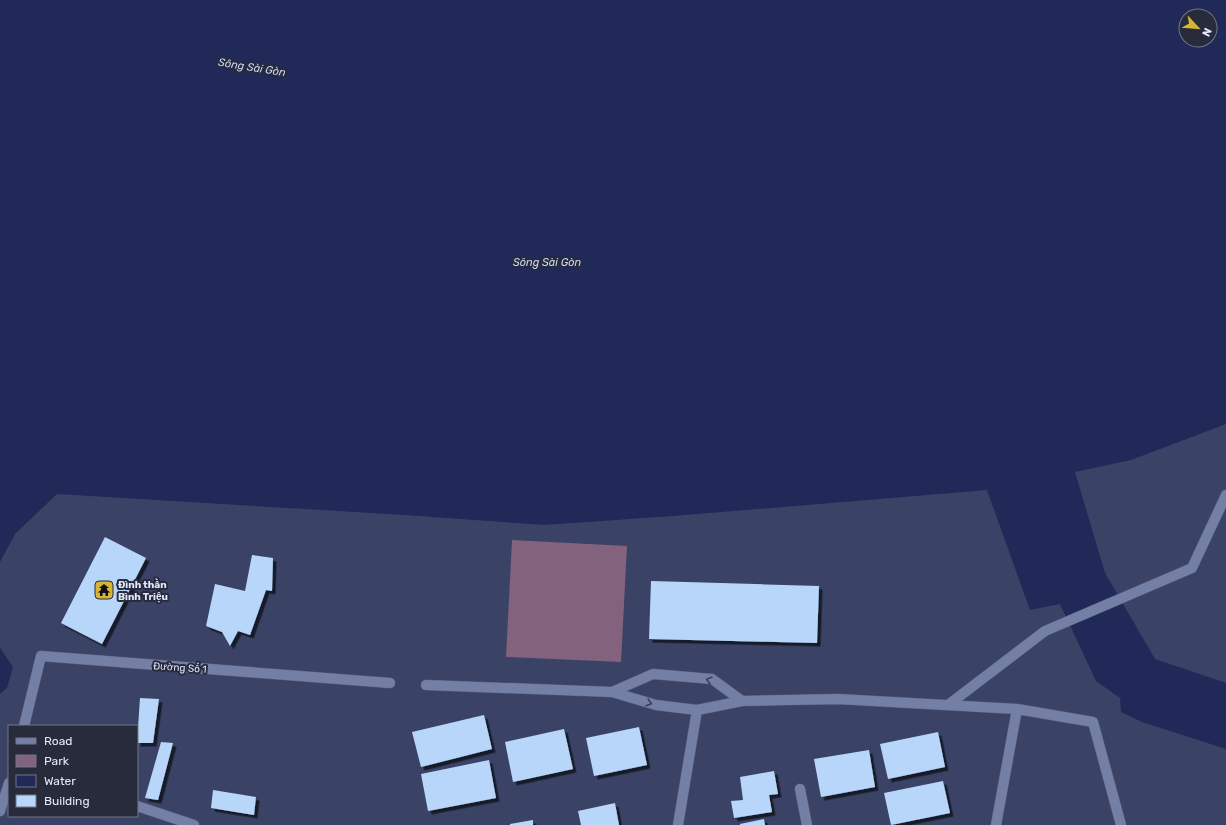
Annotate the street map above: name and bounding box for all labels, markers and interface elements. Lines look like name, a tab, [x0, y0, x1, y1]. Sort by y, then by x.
north arrow	[1178, 8, 1218, 48]
text: N	[1199, 26, 1214, 39]
water label: Sông Sài Gòn	[217, 56, 287, 79]
water label: Sông Sài Gòn	[513, 256, 581, 269]
place label: Đình thần Bình Triệu	[118, 578, 168, 603]
temple icon: Đình thần Bình Triệu	[93, 579, 115, 601]
street label: Đường Số 1	[153, 659, 207, 676]
one-way arrow	[706, 676, 713, 685]
one-way arrow	[645, 698, 652, 707]
legend	[8, 725, 138, 817]
text: Road	[44, 734, 72, 748]
text: Park	[44, 754, 70, 768]
text: Water	[44, 774, 76, 788]
text: Building	[44, 794, 90, 808]

